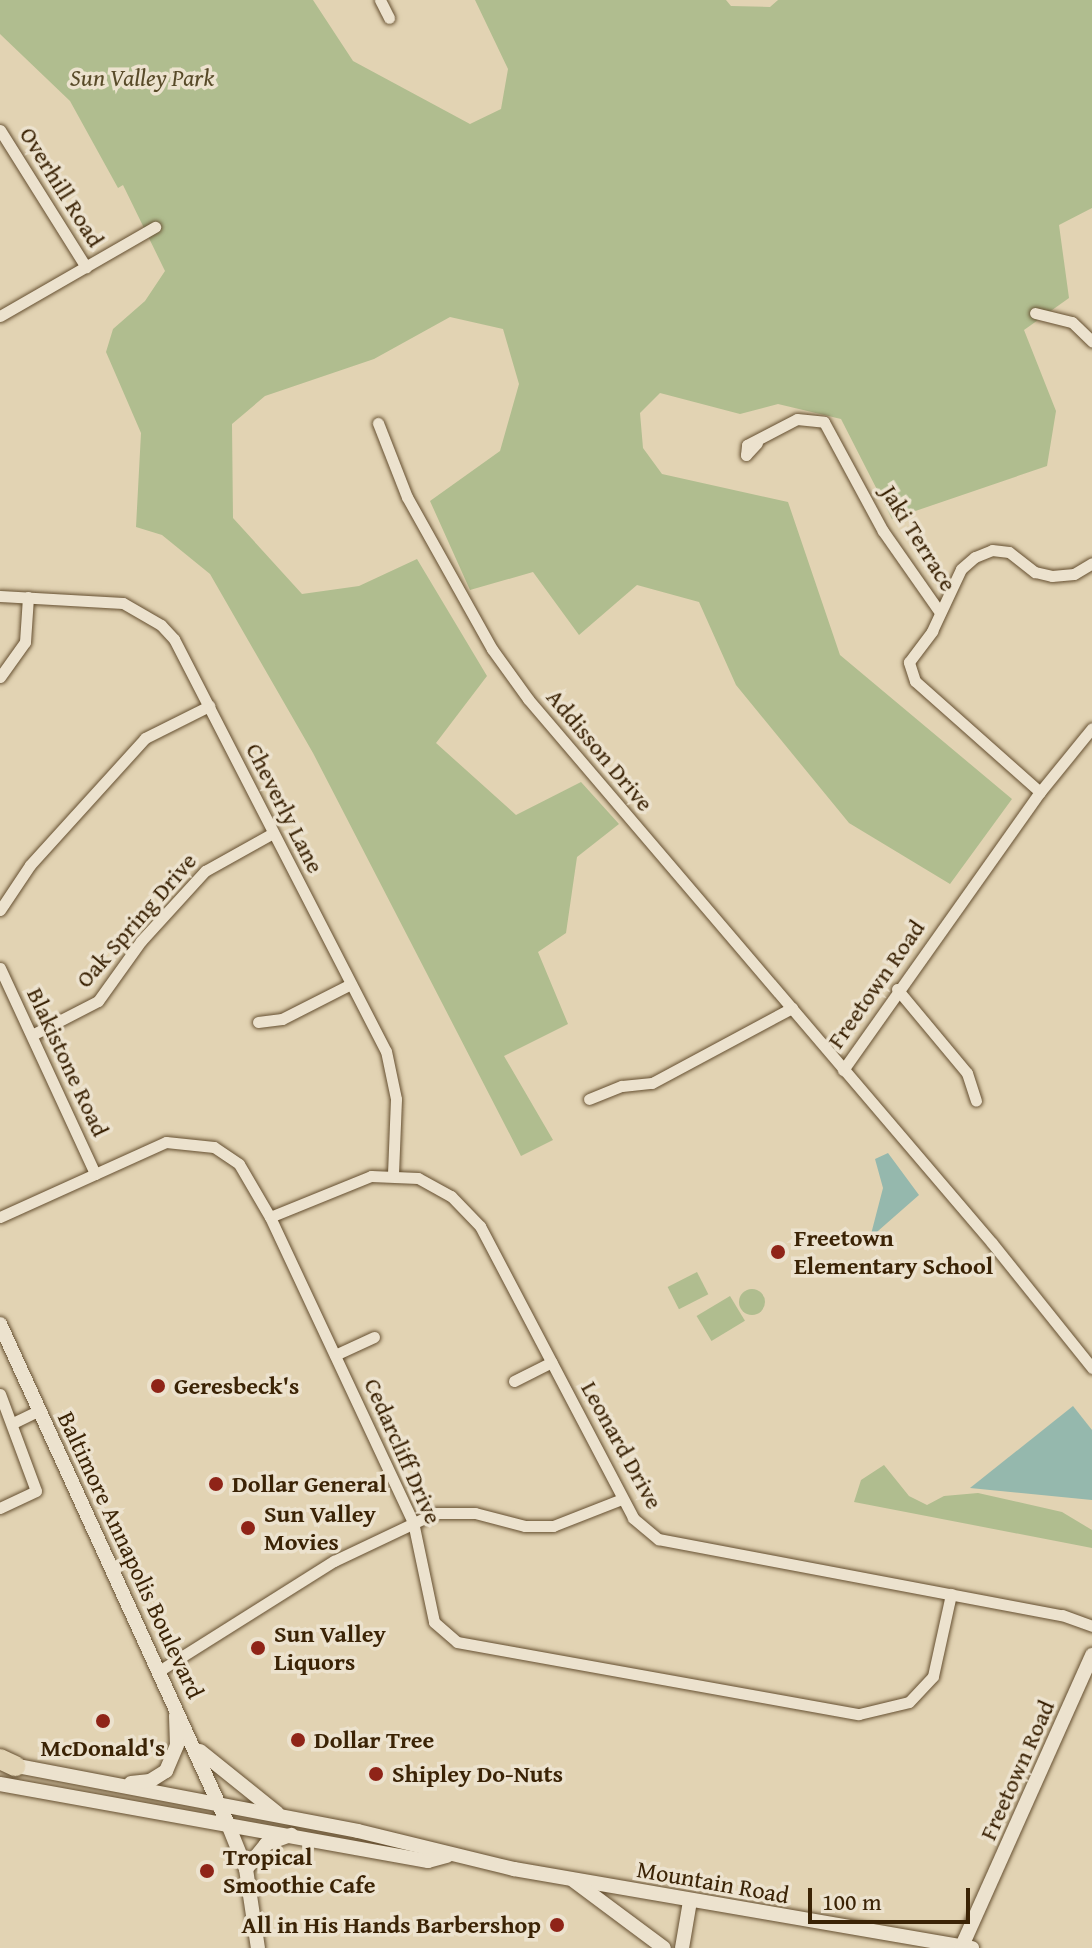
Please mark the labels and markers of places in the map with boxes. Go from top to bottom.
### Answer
place label: Freetown Elementary School [794,1224,993,1280]
marker: Freetown Elementary School [769,1243,787,1261]
place label: Geresbeck's [174,1372,299,1400]
marker: Geresbeck's [149,1377,167,1395]
place label: Dollar General [232,1470,387,1498]
marker: Dollar General [207,1475,225,1493]
place label: Sun Valley Movies [264,1500,376,1556]
marker: Sun Valley Movies [239,1519,257,1537]
place label: Sun Valley Liquors [274,1620,386,1676]
marker: Sun Valley Liquors [249,1639,267,1657]
marker: McDonald's [94,1712,112,1730]
place label: Dollar Tree [314,1726,434,1754]
marker: Dollar Tree [289,1731,307,1749]
place label: McDonald's [41,1734,165,1762]
place label: Shipley Do-Nuts [392,1760,563,1788]
marker: Shipley Do-Nuts [367,1765,385,1783]
place label: Tropical Smoothie Cafe [223,1843,376,1899]
marker: Tropical Smoothie Cafe [198,1862,216,1880]
place label: All in His Hands Barbershop [241,1911,541,1939]
marker: All in His Hands Barbershop [548,1916,566,1934]

